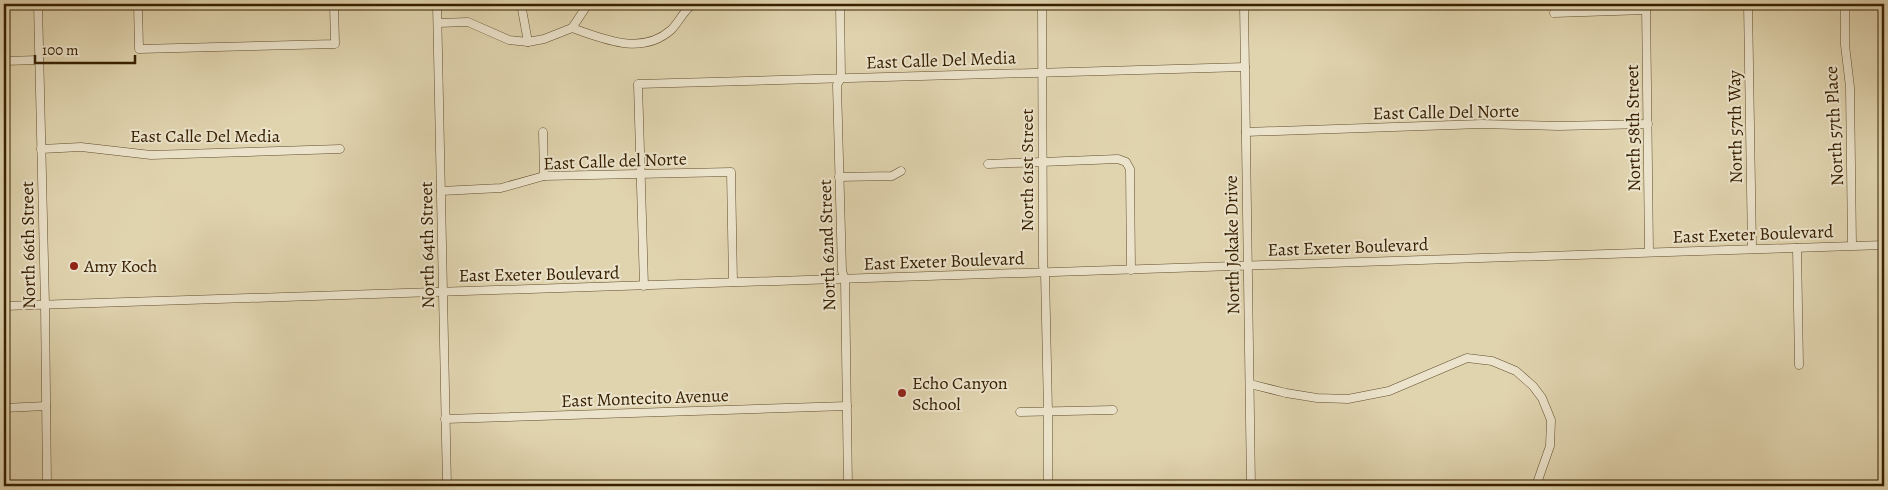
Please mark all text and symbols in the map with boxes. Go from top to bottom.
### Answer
scale bar [35,32,135,64]
text: 100 m [42,40,79,60]
street label: East Calle Del Media [866,45,1017,75]
street label: North 58th Street [1620,64,1646,192]
street label: North 57th Place [1819,65,1849,187]
street label: North 57th Way [1722,69,1748,184]
street label: East Calle Del Norte [1373,99,1519,125]
street label: North 61st Street [1015,108,1039,232]
street label: East Calle Del Media [130,124,281,148]
street label: East Calle del Norte [543,147,687,175]
street label: North Jokake Drive [1219,175,1245,315]
street label: North 62nd Street [813,179,841,311]
street label: North 66th Street [15,181,41,309]
street label: North 64th Street [414,181,440,309]
street label: East Exeter Boulevard [1672,219,1834,249]
street label: East Exeter Boulevard [1267,232,1429,262]
street label: East Exeter Boulevard [863,246,1025,276]
place label: Amy Koch [83,254,158,278]
marker: Amy Koch [68,260,80,272]
street label: East Exeter Boulevard [458,261,620,287]
place label: Echo Canyon School [912,371,1008,416]
street label: East Montecito Avenue [561,383,729,413]
marker: Echo Canyon School [896,387,908,399]

